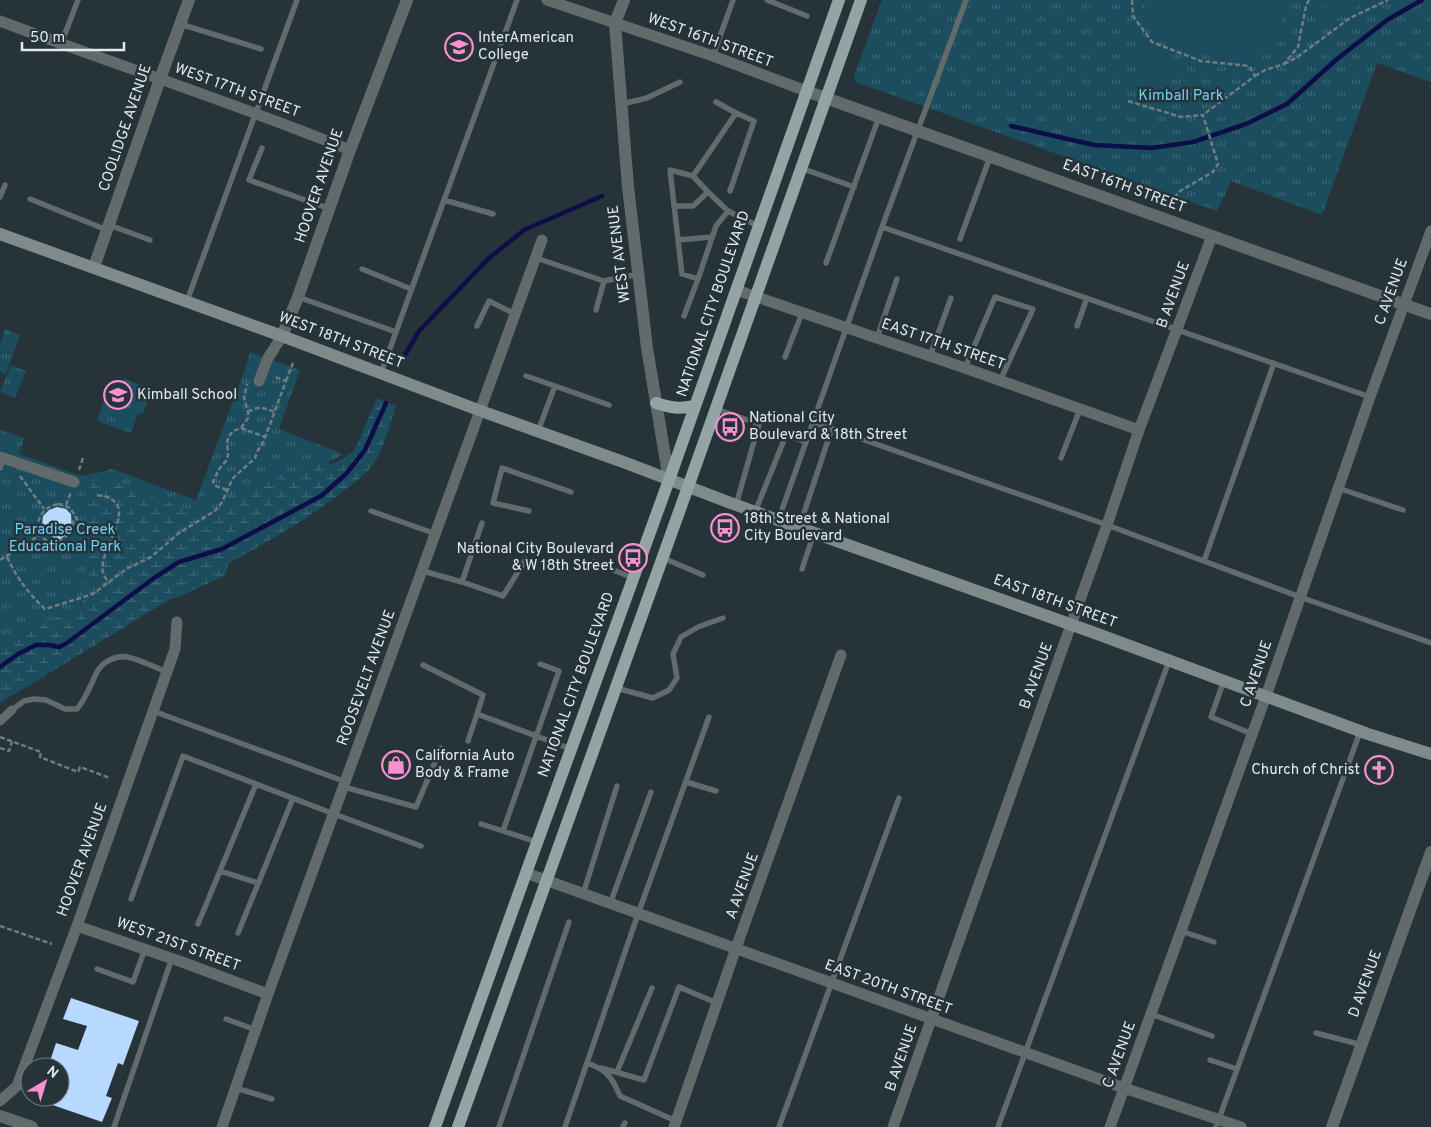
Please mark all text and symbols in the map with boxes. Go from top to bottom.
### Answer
street label: WEST 16TH STREET [645,9,775,73]
scale bar [22,20,125,52]
text: 50 m [30,29,65,48]
place label: InterAmerican College [478,29,574,65]
school or university icon: InterAmerican College [444,32,474,62]
street label: WEST 17TH STREET [172,59,302,123]
street label: COOLIDGE AVENUE [95,62,157,194]
park label: Kimball Park [1138,87,1224,106]
street label: HOOVER AVENUE [291,126,349,246]
street label: EAST 16TH STREET [1060,156,1188,218]
street label: WEST AVENUE [605,204,635,304]
street label: NATIONAL CITY BOULEVARD [673,208,755,400]
street label: C AVENUE [1371,256,1413,328]
street label: B AVENUE [1153,259,1195,331]
street label: WEST 18TH STREET [276,308,406,374]
street label: EAST 17TH STREET [879,315,1007,375]
school or university icon: Kimball School [103,380,133,410]
place label: Kimball School [137,386,237,405]
place label: National City Boulevard & 18th Street [749,409,907,445]
bus stop icon: National City Boulevard & 18th Street [715,412,745,442]
place label: 18th Street & National City Boulevard [744,510,890,546]
bus stop icon: 18th Street & National City Boulevard [710,513,740,543]
park label: Paradise Creek Educational Park [9,521,121,557]
place label: National City Boulevard & W 18th Street [457,540,614,576]
bus stop icon: National City Boulevard & W 18th Street [618,543,648,573]
street label: EAST 18TH STREET [991,571,1119,633]
street label: NATIONAL CITY BOULEVARD [535,590,619,780]
street label: ROOSEVELT AVENUE [334,607,400,749]
street label: C AVENUE [1237,638,1277,710]
street label: B AVENUE [1016,640,1058,712]
place label: California Auto Body & Frame [415,747,515,783]
shop icon: California Auto Body & Frame [381,750,411,780]
church icon: Church of Christ [1364,755,1394,785]
place label: Church of Christ [1251,761,1360,780]
street label: HOOVER AVENUE [54,800,112,920]
street label: A AVENUE [722,850,764,922]
street label: WEST 21ST STREET [113,914,243,976]
street label: D AVENUE [1345,948,1387,1020]
street label: EAST 20TH STREET [822,956,954,1020]
street label: C AVENUE [1099,1019,1141,1091]
street label: B AVENUE [882,1022,922,1094]
north arrow [20,1057,70,1107]
text: N [43,1063,61,1083]

